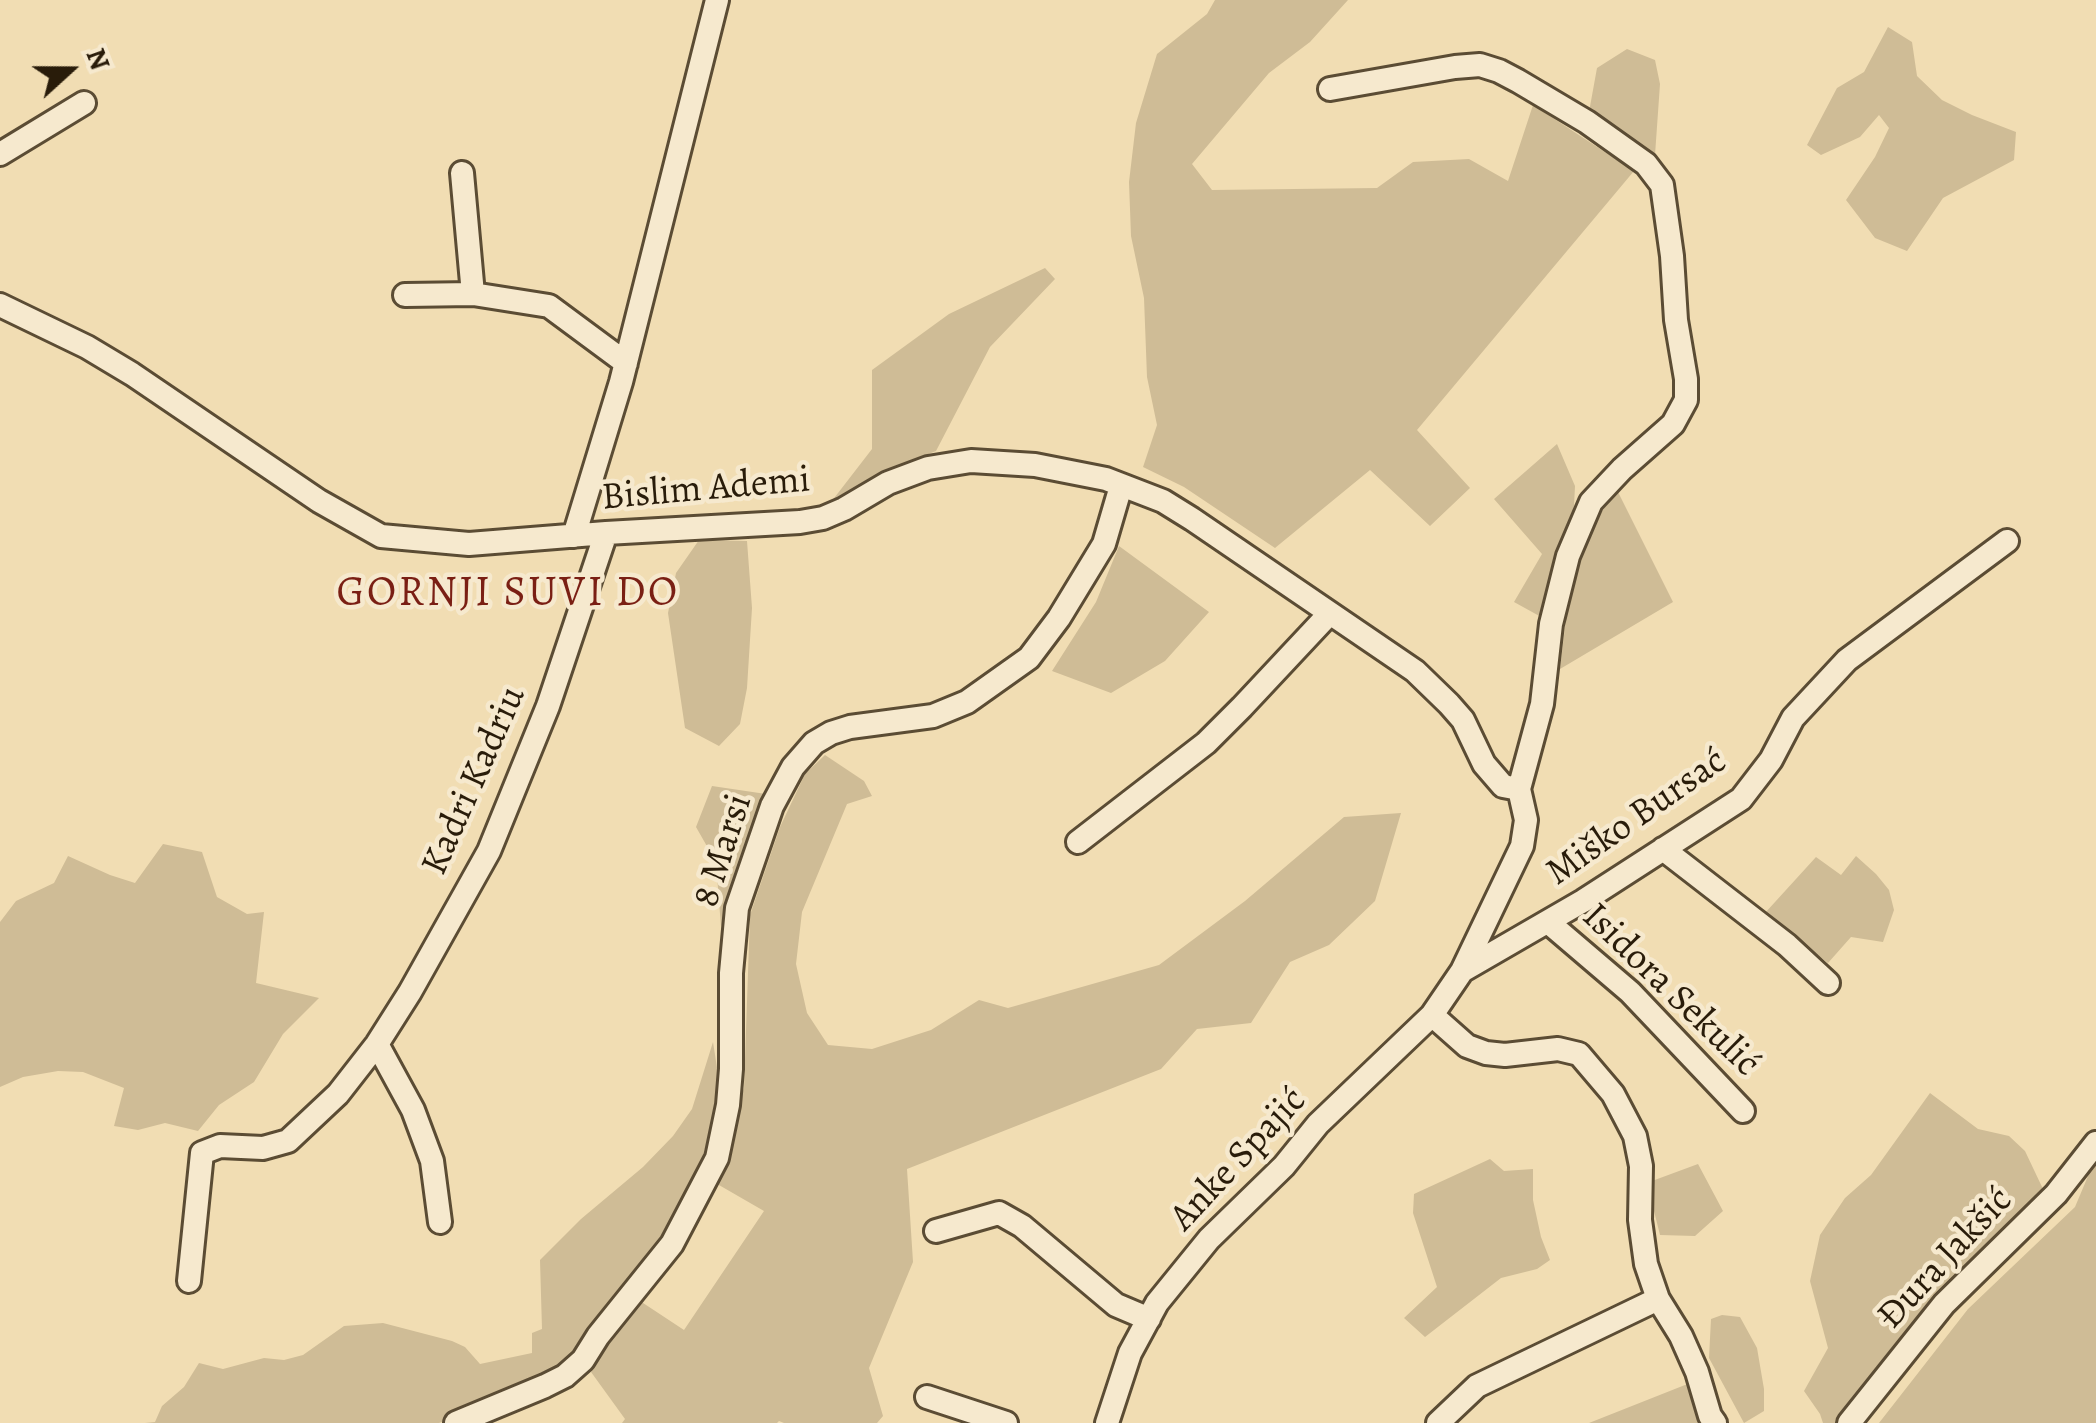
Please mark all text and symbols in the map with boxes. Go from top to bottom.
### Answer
north arrow [20,20,120,120]
text: N [77,43,119,76]
street label: Bislim Ademi [600,458,812,522]
district label: GORNJI SUVI DO [336,570,680,620]
street label: Kadri Kadriu [413,680,537,882]
street label: Miško Bursać [1538,739,1736,897]
street label: 8 Marsi [684,789,764,913]
street label: Isidora Sekulić [1572,895,1768,1087]
street label: Anke Spajić [1161,1079,1317,1241]
street label: Ðura Jakšić [1869,1179,2023,1339]

